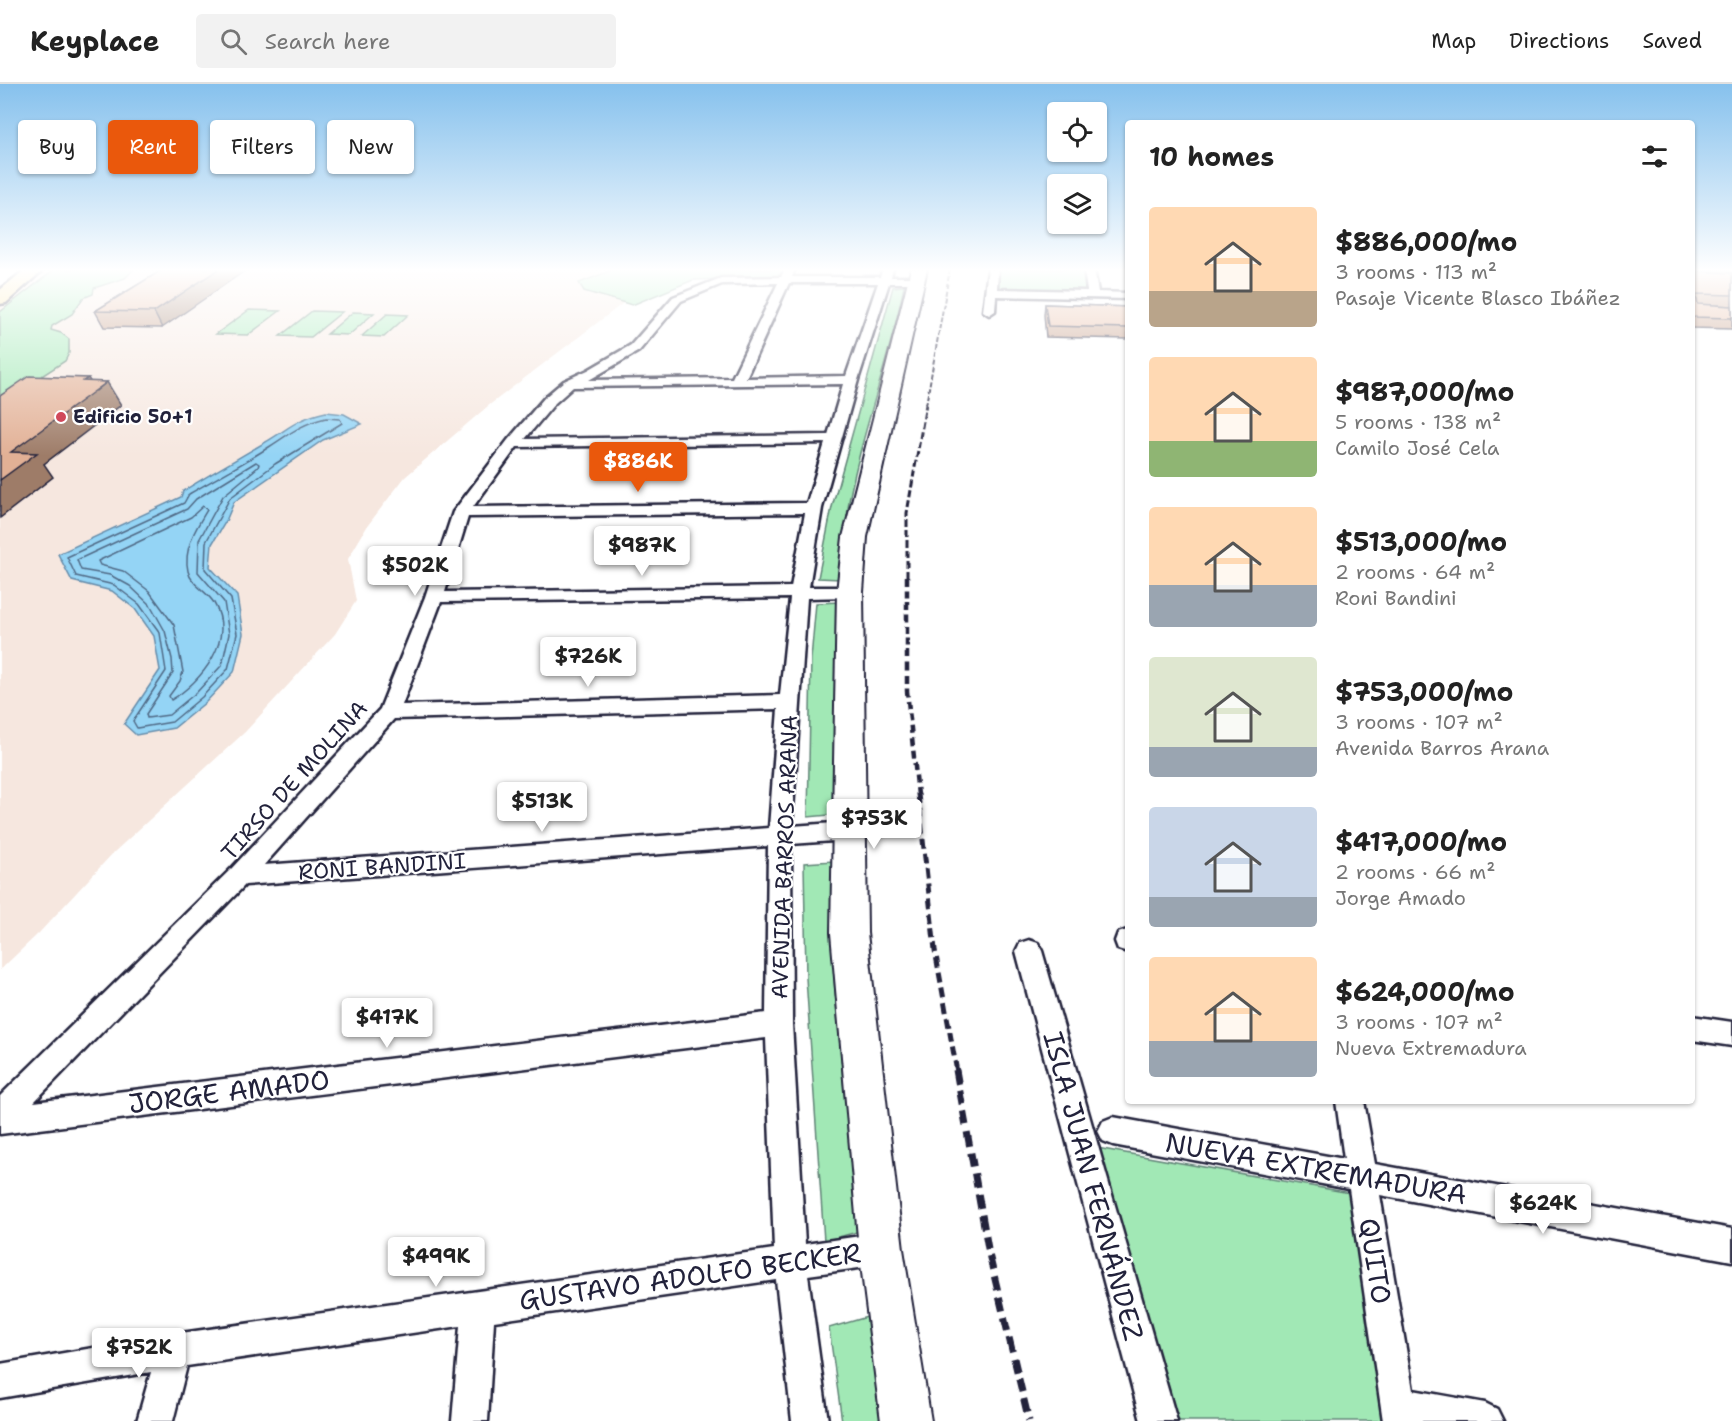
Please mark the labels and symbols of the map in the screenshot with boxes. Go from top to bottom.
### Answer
place label: Edificio 50+1 [73,405,193,429]
marker: Edificio 50+1 [54,410,68,424]
pin: $886K [596,442,680,493]
pin: $987K [600,526,684,577]
pin: $502K [373,546,457,597]
pin: $726K [546,637,630,688]
street label: TIRSO DE MOLINA [215,694,374,866]
street label: AVENIDA BARROS ARANA [765,714,804,1000]
pin: $513K [500,782,584,833]
pin: $753K [832,799,916,850]
street label: RONI BANDINI [297,846,467,887]
pin: $417K [345,998,429,1049]
street label: ISLA JUAN FERNÁNDEZ [1034,1027,1153,1344]
street label: JORGE AMADO [126,1061,332,1122]
street label: NUEVA EXTREMADURA [1163,1124,1470,1213]
pin: $624K [1501,1184,1585,1235]
street label: QUITO [1350,1215,1401,1307]
street label: GUSTAVO ADOLFO BECKER [517,1234,863,1319]
pin: $499K [394,1237,478,1288]
pin: $752K [97,1328,181,1379]

